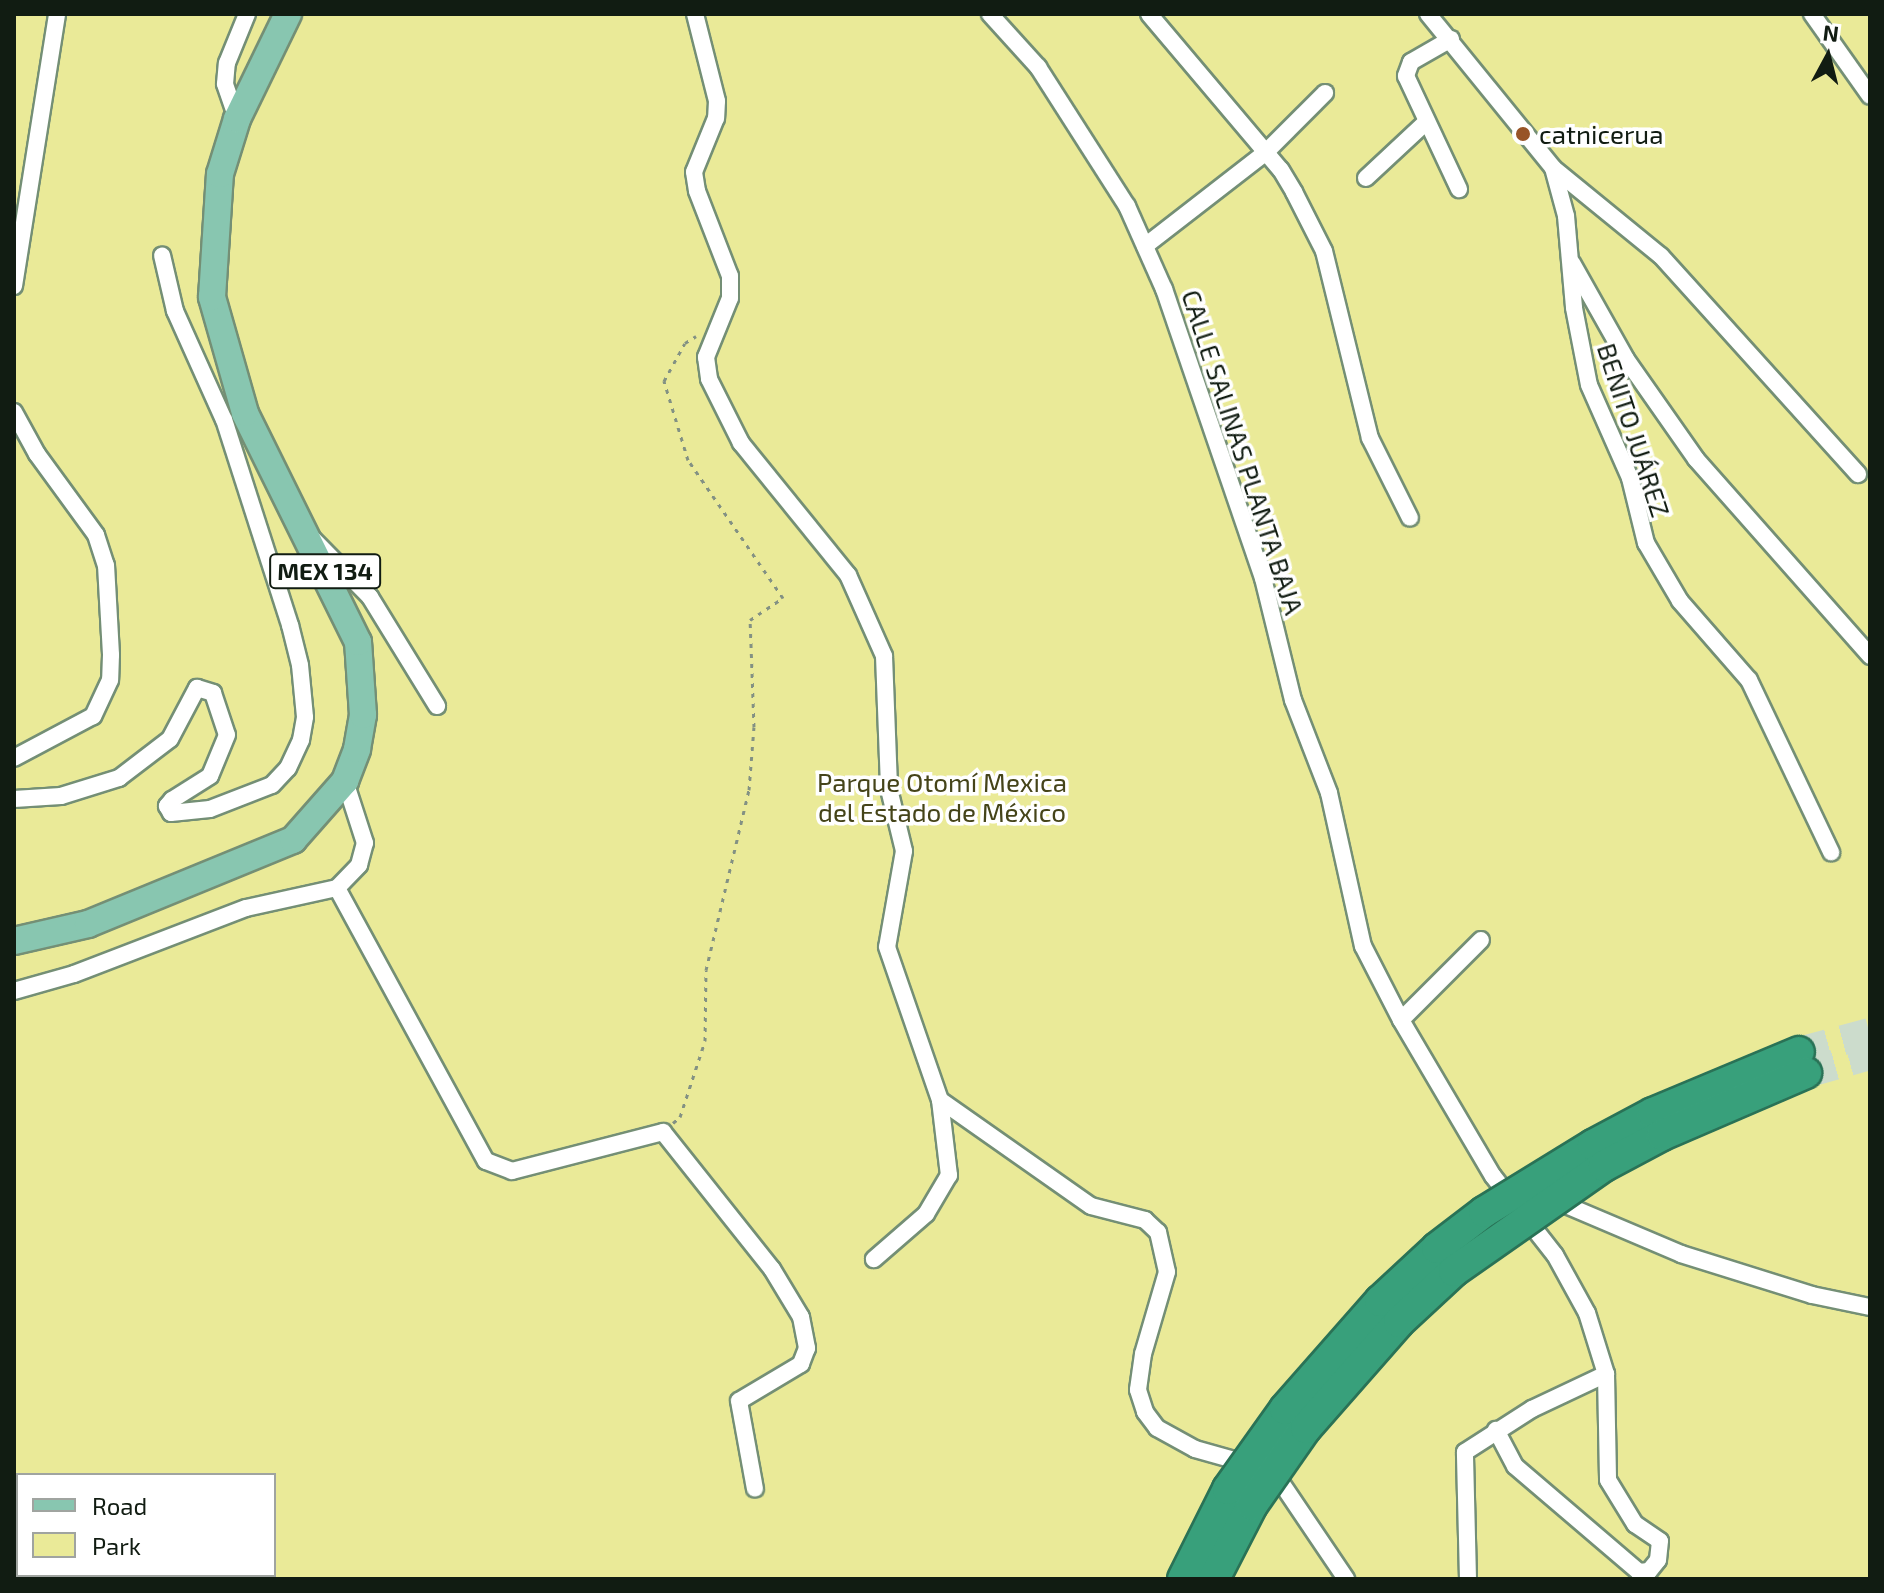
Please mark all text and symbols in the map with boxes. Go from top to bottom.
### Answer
north arrow [1788,16,1868,96]
text: N [1821,18,1840,46]
place label: catnicerua [1539,118,1663,150]
marker: catnicerua [1514,125,1532,143]
street label: CALLE SALINAS PLANTA BAJA [1176,286,1310,618]
street label: BENITO JUÁREZ [1591,339,1677,521]
road number: MEX 134 [269,551,381,591]
park label: Parque Otomí Mexica del Estado de México [817,766,1067,828]
legend [16,1473,276,1577]
text: Road [92,1491,147,1520]
text: Park [92,1531,141,1560]

